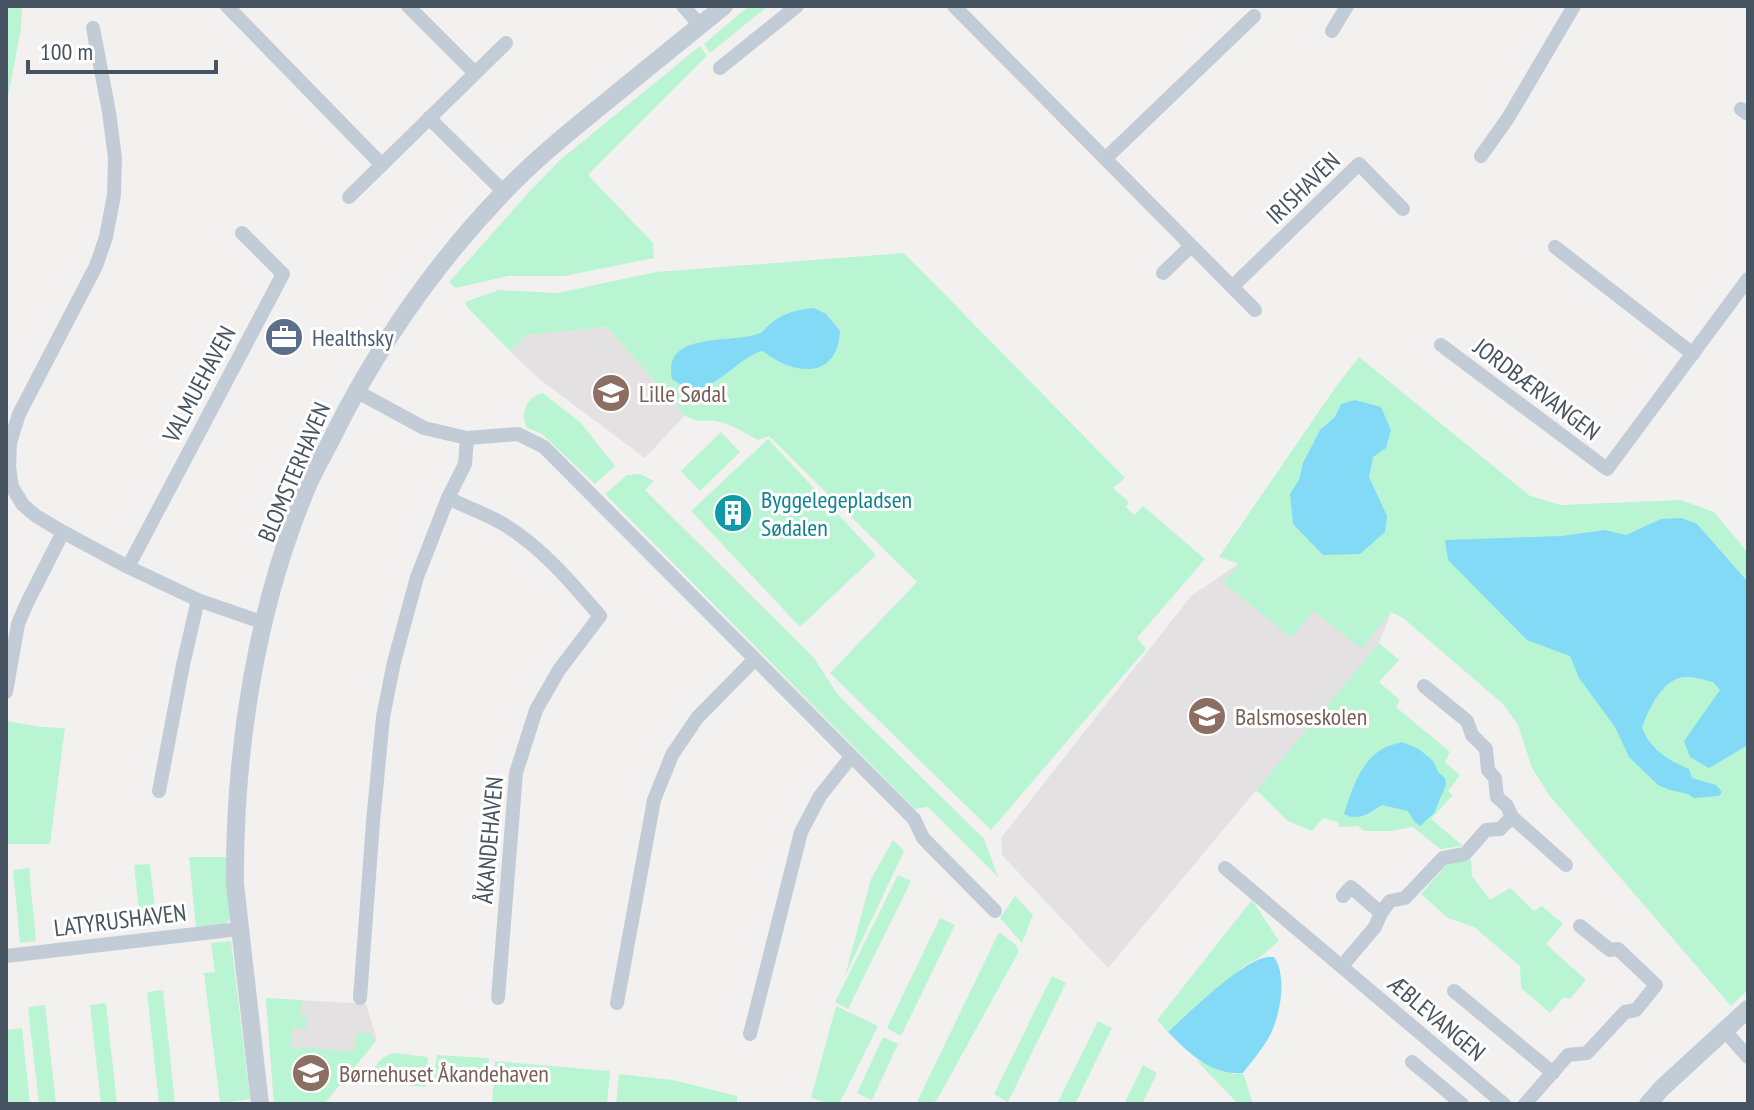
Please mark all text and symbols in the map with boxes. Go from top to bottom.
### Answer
scale bar [28,24,216,74]
text: 100 m [40,36,93,67]
street label: IRISHAVEN [1260,145,1346,231]
office icon: Healthsky [263,316,305,358]
street label: VALMUEHAVEN [155,321,243,448]
place label: Healthsky [312,322,394,353]
street label: JORDBÆRVANGEN [1467,331,1607,447]
school or university icon: Lille Sødal [590,372,632,414]
place label: Lille Sødal [639,378,727,409]
street label: BLOMSTERHAVEN [251,397,337,547]
place label: Byggelegepladsen Sødalen [761,484,912,543]
building icon: Byggelegepladsen Sødalen [712,492,754,534]
school or university icon: Balsmoseskolen [1186,695,1228,737]
place label: Balsmoseskolen [1235,701,1367,732]
street label: ÅKANDEHAVEN [468,775,510,905]
street label: LATYRUSHAVEN [52,896,188,944]
street label: ÆBLEVANGEN [1381,968,1492,1068]
school or university icon: Børnehuset Åkandehaven [290,1052,332,1094]
place label: Børnehuset Åkandehaven [339,1058,549,1089]

